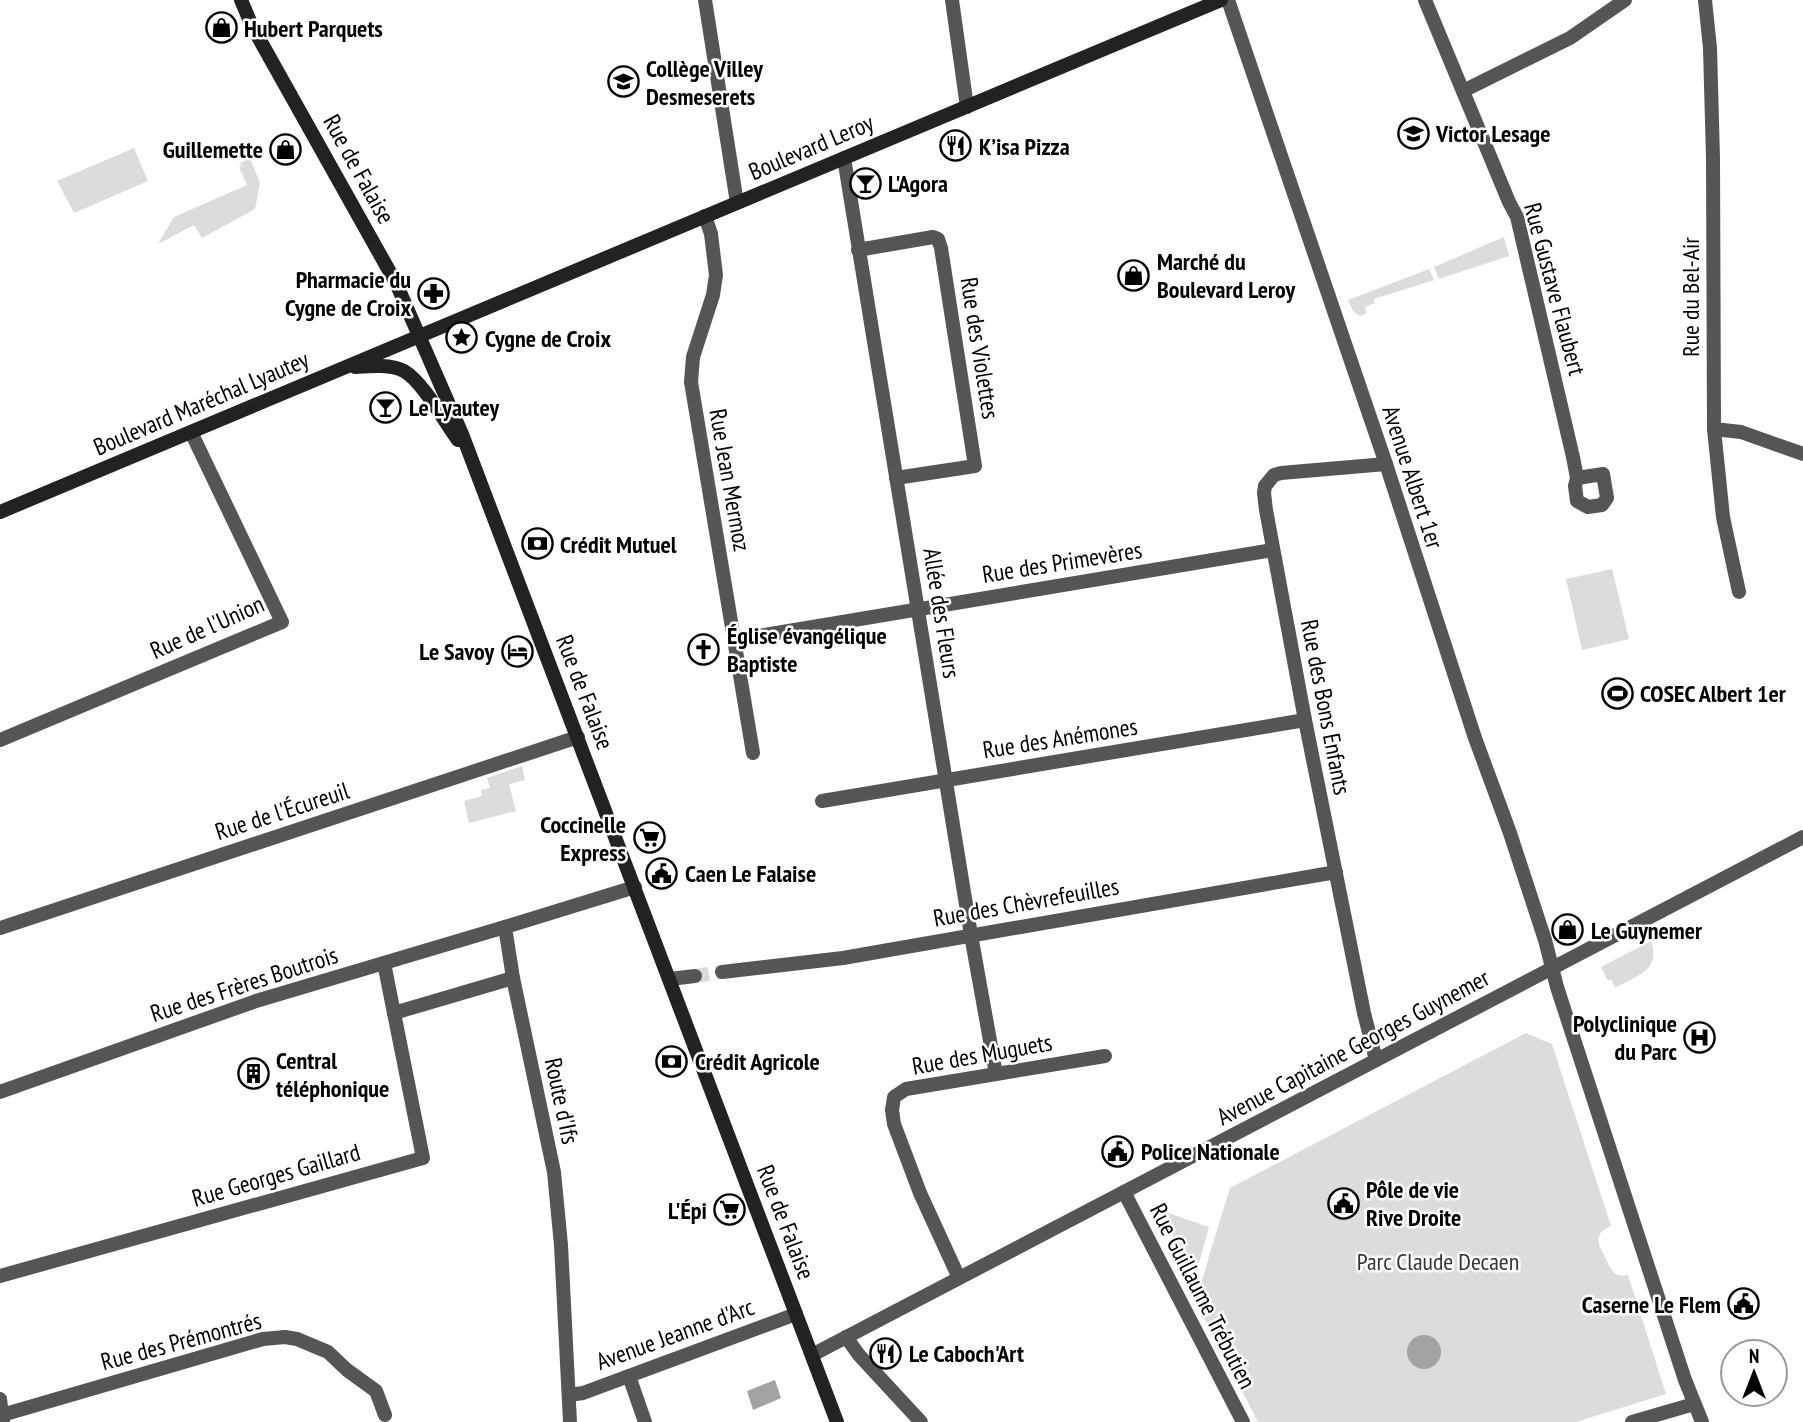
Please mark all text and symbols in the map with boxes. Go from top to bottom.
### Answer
shop icon: Hubert Parquets [204,11,238,45]
place label: Hubert Parquets [244,13,383,44]
place label: Collège Villey Desmeserets [646,53,763,112]
school or university icon: Collège Villey Desmeserets [606,65,640,99]
street label: Boulevard Leroy [744,107,878,187]
street label: Rue de Falaise [316,109,402,229]
school or university icon: Victor Lesage [1396,116,1430,150]
place label: Victor Lesage [1435,118,1551,149]
restaurant icon: K’isa Pizza [939,129,973,163]
place label: K’isa Pizza [979,131,1070,162]
shop icon: Guillemette [269,132,303,166]
place label: Guillemette [163,134,263,165]
bar icon: L'Agora [848,166,882,200]
place label: L'Agora [888,168,948,199]
street label: Rue Gustave Flaubert [1517,199,1593,379]
street label: Rue du Bel-Air [1675,237,1706,357]
place label: Marché du Boulevard Leroy [1157,246,1295,305]
shop icon: Marché du Boulevard Leroy [1117,258,1151,292]
place label: Pharmacie du Cygne de Croix [285,264,411,323]
street label: Rue des Violettes [953,275,1007,421]
pharmacy icon: Pharmacie du Cygne de Croix [417,276,451,310]
place icon: Cygne de Croix [445,321,479,355]
place label: Cygne de Croix [485,323,611,354]
street label: Boulevard Maréchal Lyautey [89,344,313,462]
bar icon: Le Lyautey [369,390,403,424]
place label: Le Lyautey [409,392,500,423]
street label: Avenue Albert 1er [1375,402,1451,553]
street label: Rue Jean Mermoz [702,406,758,554]
bank icon: Crédit Mutuel [520,527,554,561]
place label: Crédit Mutuel [560,529,677,560]
street label: Rue des Primevères [980,534,1144,590]
street label: Allée des Fleurs [916,546,968,680]
street label: Rue de l'Union [145,588,269,666]
street label: Rue des Bons Enfants [1294,617,1358,797]
place label: Église évangélique Baptiste [727,620,887,679]
street label: Rue de Falaise [549,630,621,754]
church icon: Église évangélique Baptiste [687,632,721,666]
hotel icon: Le Savoy [500,634,534,668]
place label: Le Savoy [419,636,494,667]
sports icon: COSEC Albert 1er [1600,676,1634,710]
place label: COSEC Albert 1er [1640,678,1787,709]
street label: Rue des Anémones [980,710,1140,766]
street label: Rue de l'Écureuil [211,775,353,847]
place label: Coccinelle Express [540,809,626,868]
supermarket icon: Coccinelle Express [632,821,666,855]
public building icon: Caen Le Falaise [645,856,679,890]
place label: Caen Le Falaise [685,858,816,889]
street label: Rue des Chèvrefeuilles [931,870,1121,934]
shop icon: Le Guynemer [1551,913,1585,947]
place label: Le Guynemer [1591,915,1703,946]
street label: Rue des Frères Boutrois [146,939,342,1029]
street label: Avenue Capitaine Georges Guynemer [1211,962,1495,1132]
place label: Polyclinique du Parc [1573,1008,1678,1067]
hospital icon: Polyclinique du Parc [1683,1020,1717,1054]
street label: Rue des Muguets [910,1026,1054,1082]
bank icon: Crédit Agricole [655,1044,689,1078]
place label: Central téléphonique [276,1045,389,1104]
place label: Crédit Agricole [695,1046,820,1077]
street label: Route d'Ifs [538,1055,586,1147]
building icon: Central téléphonique [236,1057,270,1091]
public building icon: Police Nationale [1101,1134,1135,1168]
street label: Rue Georges Gaillard [188,1136,364,1214]
place label: Police Nationale [1141,1136,1280,1167]
street label: Rue de Falaise [750,1160,822,1284]
place label: Pôle de vie Rive Droite [1366,1174,1461,1233]
public building icon: Pôle de vie Rive Droite [1326,1186,1360,1220]
supermarket icon: L'Épi [713,1193,747,1227]
place label: L'Épi [668,1195,707,1226]
street label: Rue Guillaume Trébutien [1143,1198,1263,1394]
park label: Parc Claude Decaen [1357,1246,1519,1277]
public building icon: Caserne Le Flem [1727,1287,1761,1321]
place label: Caserne Le Flem [1582,1289,1721,1320]
street label: Avenue Jeanne d'Arc [592,1291,759,1377]
street label: Rue des Prémontrés [97,1305,265,1377]
restaurant icon: Le Caboch'Art [869,1336,903,1370]
place label: Le Caboch'Art [909,1338,1024,1369]
north arrow [1719,1338,1789,1408]
text: N [1749,1344,1759,1368]

